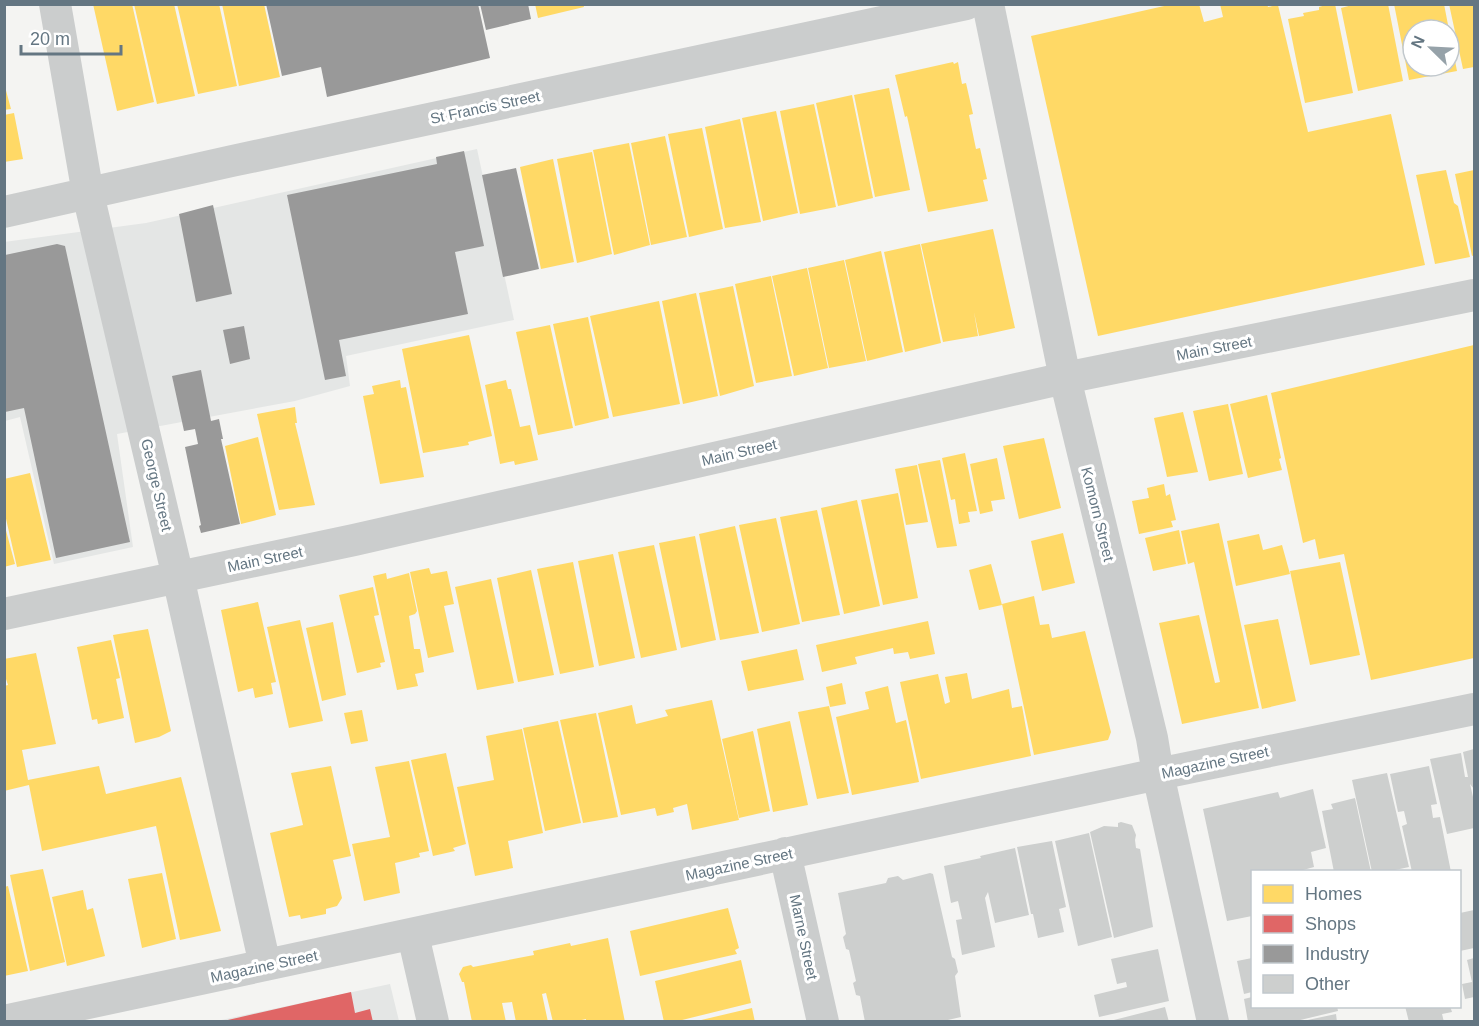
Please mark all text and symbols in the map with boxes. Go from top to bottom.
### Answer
scale bar [21,18,122,56]
north arrow [1401,18,1461,78]
text: 20 m [30,29,70,49]
text: N [1408,33,1428,51]
street label: St Francis Street [429,87,542,127]
street label: Main Street [1175,332,1254,364]
street label: Main Street [700,435,779,469]
street label: George Street [138,437,176,534]
street label: Komorn Street [1078,465,1118,564]
street label: Main Street [226,543,305,575]
street label: Magazine Street [1160,742,1271,782]
street label: Magazine Street [684,844,795,884]
legend [1251,870,1461,1008]
text: Homes [1305,884,1362,904]
street label: Marne Street [787,893,821,982]
text: Shops [1305,914,1356,934]
text: Industry [1305,944,1369,964]
street label: Magazine Street [209,946,320,986]
text: Other [1305,974,1350,994]

